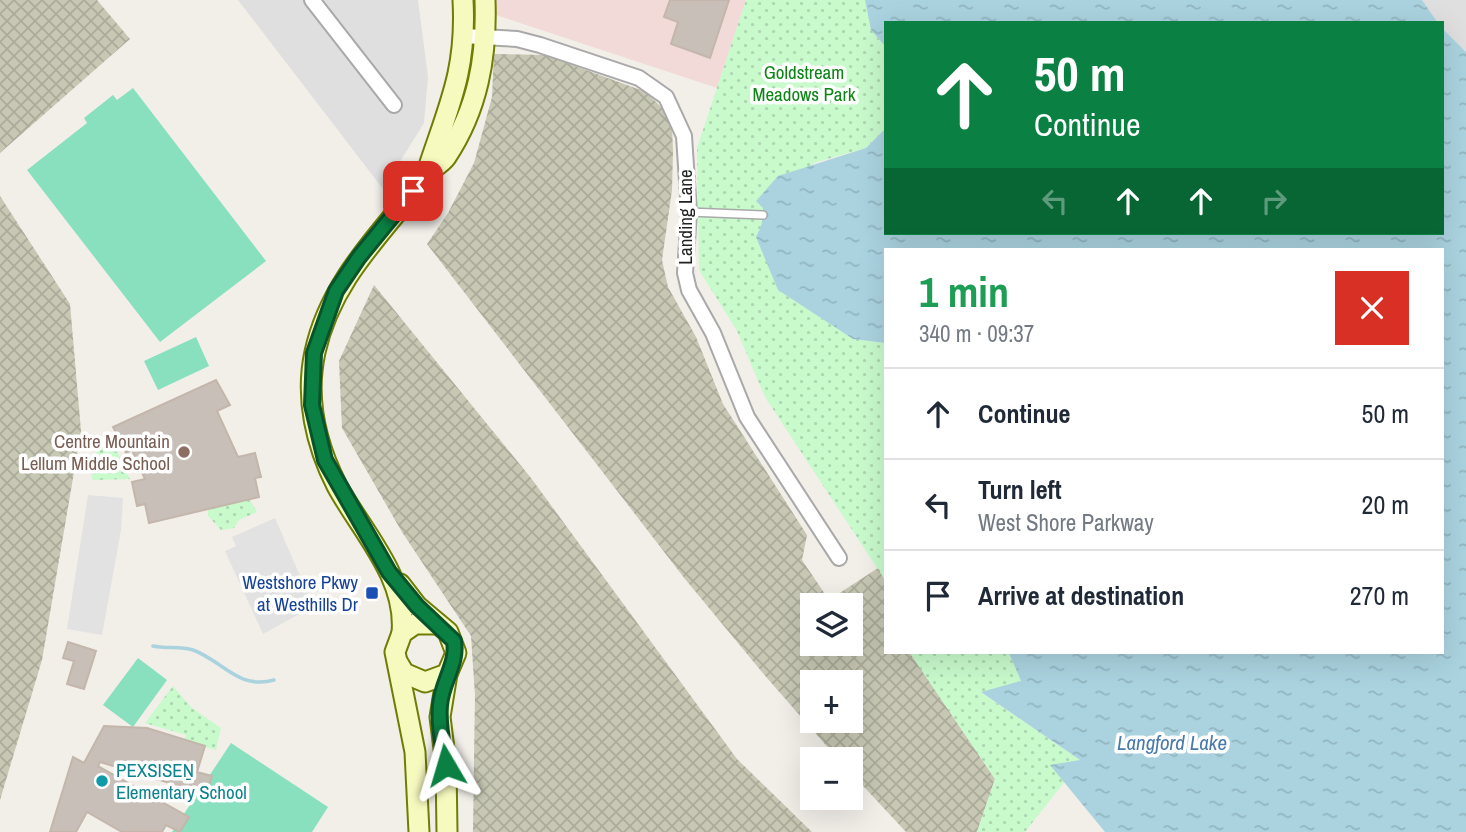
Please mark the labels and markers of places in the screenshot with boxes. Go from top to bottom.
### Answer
pin [383,161,443,221]
place label: Centre Mountain Lellum Middle School [21,428,170,476]
marker: Centre Mountain Lellum Middle School [176,444,192,460]
place label: Westshore Pkwy at Westhills Dr [242,569,359,617]
marker: Westshore Pkwy at Westhills Dr [364,585,380,601]
place label: PEXSISEṈ Elementary School [116,757,247,805]
marker: PEXSISEṈ Elementary School [94,773,110,789]

